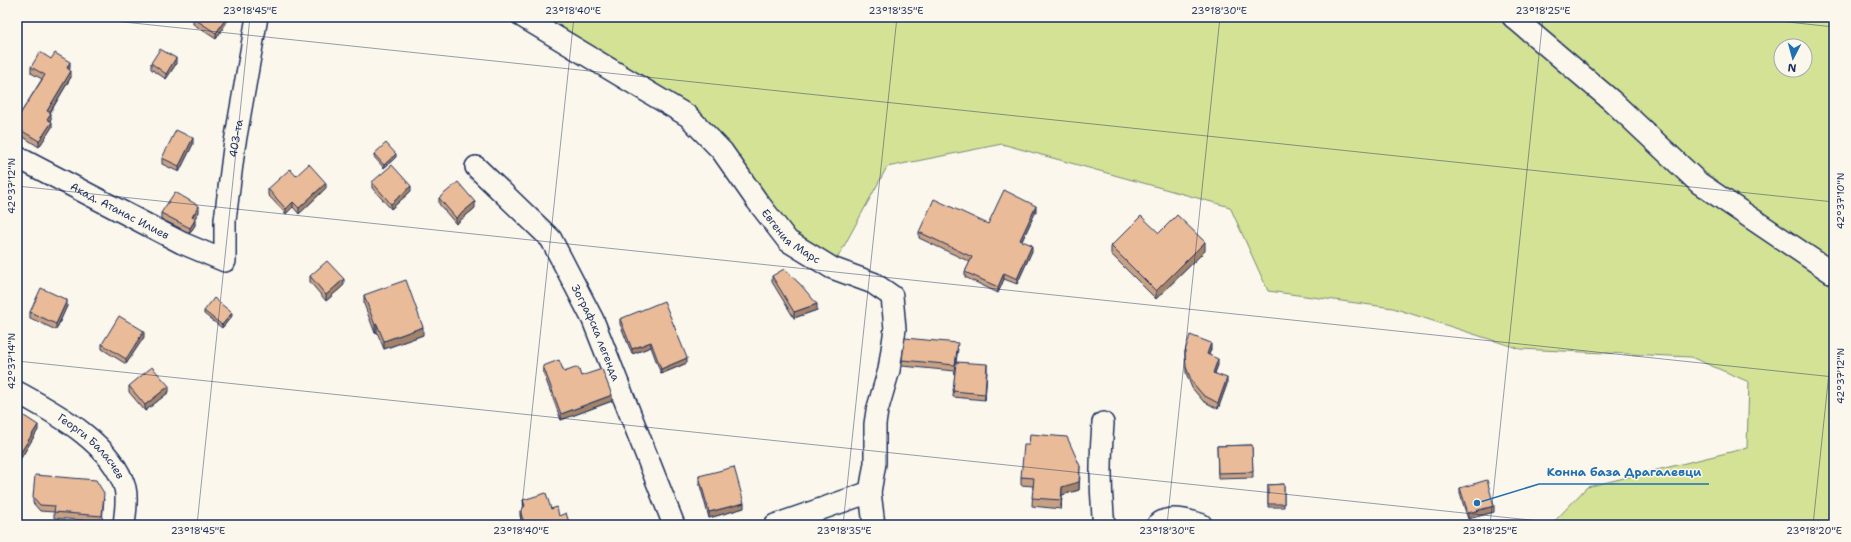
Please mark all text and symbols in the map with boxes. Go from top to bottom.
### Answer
text: 23°18'45"E [223,4,277,17]
text: 23°18'40"E [545,4,601,17]
text: 23°18'35"E [869,4,923,17]
text: 23°18'30"E [1191,4,1247,17]
text: 23°18'25"E [1516,4,1570,17]
north arrow [1773,38,1813,78]
text: N [1787,60,1797,75]
street label: 403-та [225,118,246,158]
text: 42°37'12"N [5,158,18,214]
text: 42°37'10"N [1834,173,1847,229]
street label: Акад. Атанас Илиев [68,179,172,243]
street label: Евгения Марс [758,206,824,267]
street label: Зографска легенда [568,282,624,383]
text: 42°37'14"N [5,333,18,389]
text: 42°37'12"N [1834,348,1847,404]
street label: Георги Баласчев [55,410,128,482]
callout: Конна база Драгалевци [1539,460,1709,484]
text: Конна база Драгалевци [1547,464,1702,480]
text: 23°18'45"E [171,524,225,537]
text: 23°18'40"E [493,524,549,537]
text: 23°18'35"E [817,524,871,537]
text: 23°18'30"E [1139,524,1195,537]
text: 23°18'25"E [1463,524,1517,537]
text: 23°18'20"E [1786,524,1842,537]

